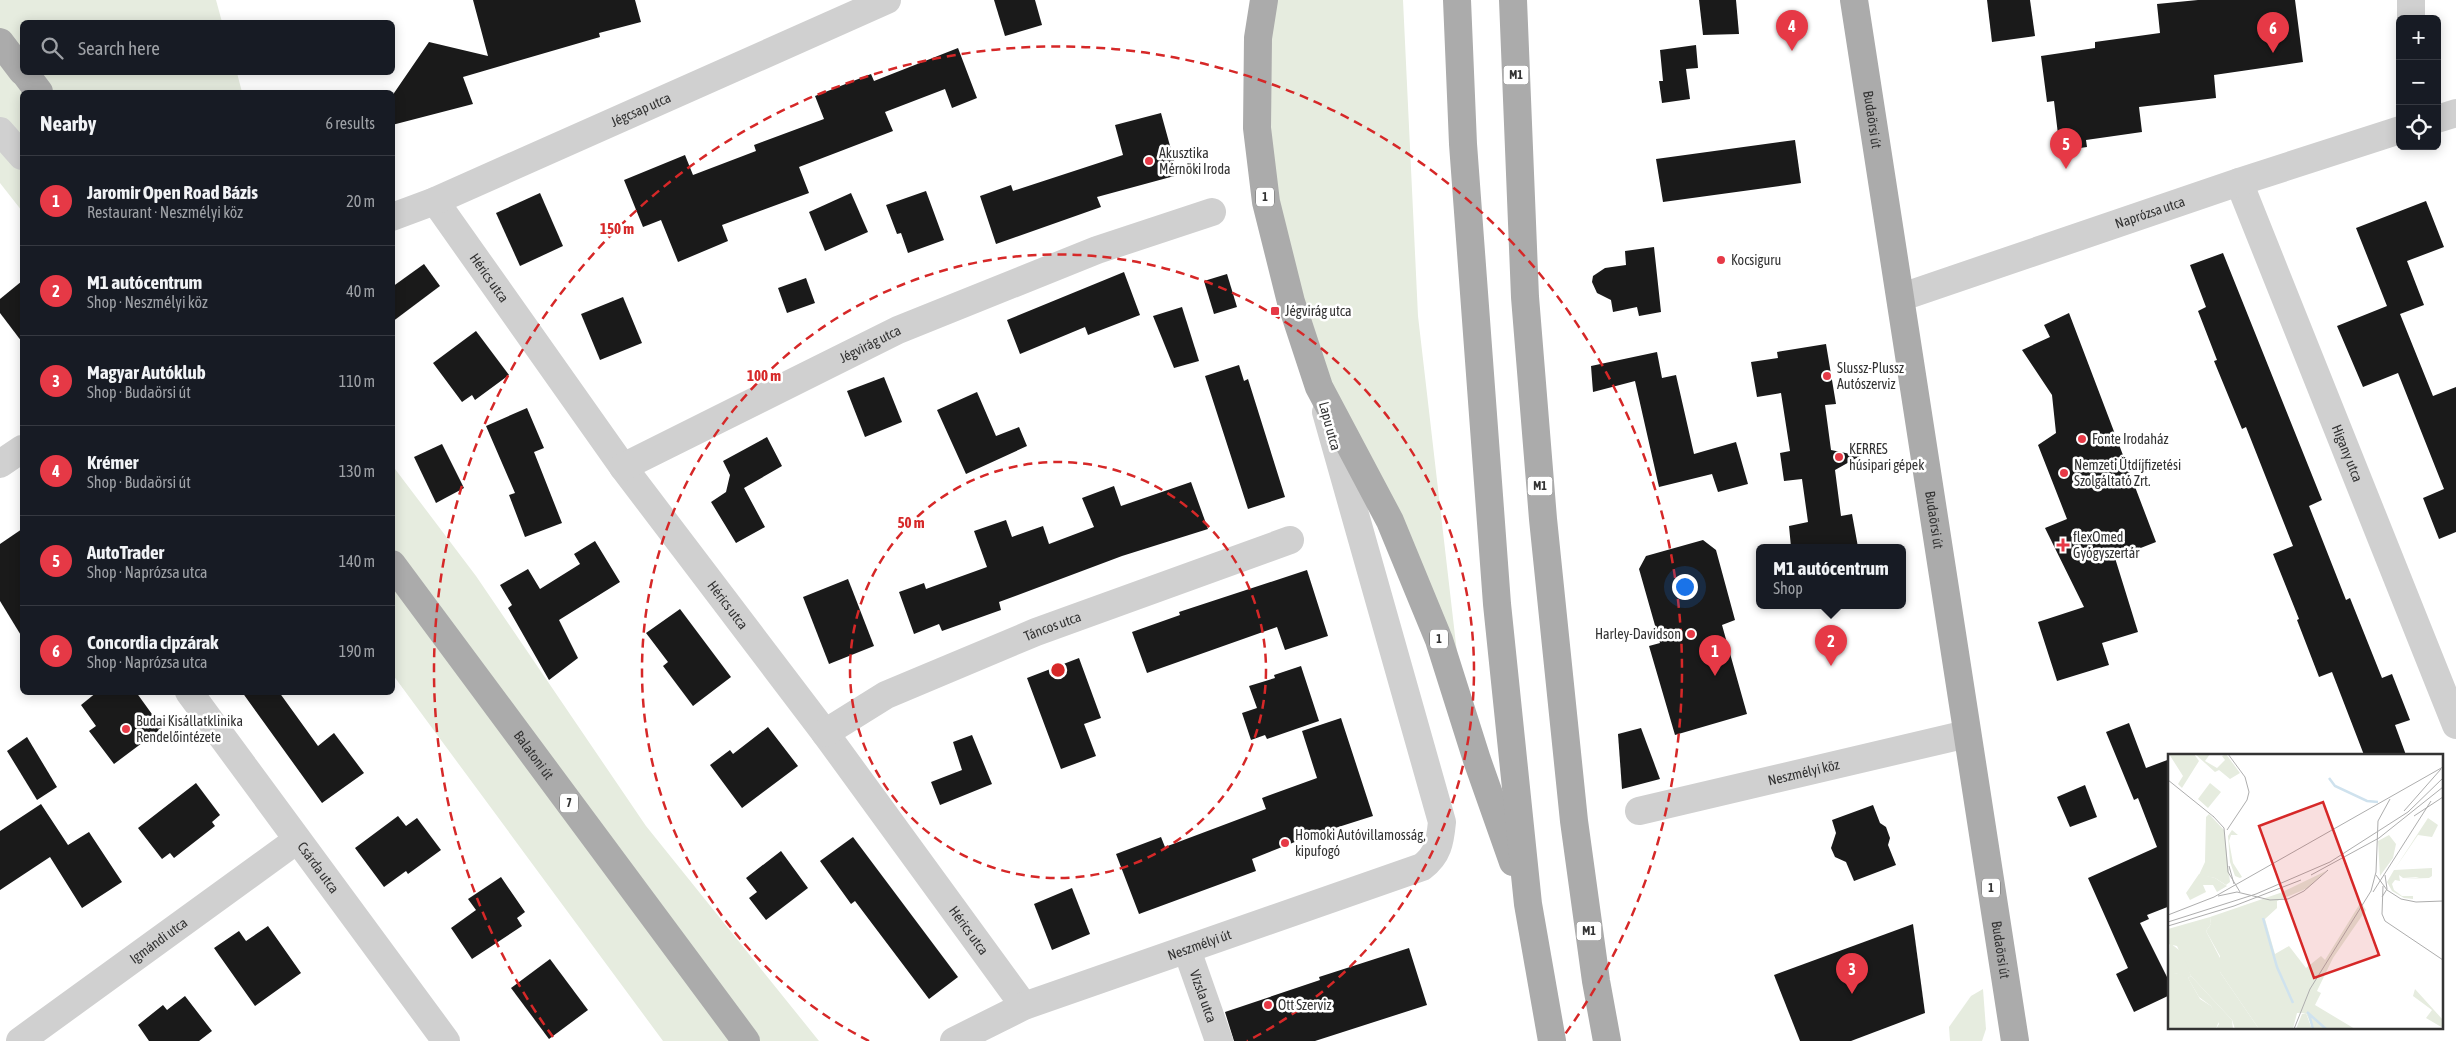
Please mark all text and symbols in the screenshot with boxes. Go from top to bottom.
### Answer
pin: 4 [1776,10,1808,51]
pin: 6 [2257,12,2289,53]
map controls [2396,15,2441,150]
button: + [2396,15,2441,60]
search box [20,20,395,75]
icon: search [38,34,66,62]
text: Search here [78,37,160,59]
button: − [2396,60,2441,105]
road number: M1 [1504,66,1528,84]
street label: Jégcsap utca [608,89,673,130]
street label: Budaörsi út [1860,90,1885,150]
button: locate [2396,105,2441,150]
text: Nearby [40,111,96,135]
text: 6 results [325,114,375,132]
pin: 5 [2050,128,2082,169]
place label: Akusztika Mérnöki Iroda [1159,145,1231,177]
marker: Akusztika Mérnöki Iroda [1143,155,1155,167]
text: Jaromir Open Road Bázis [87,181,258,203]
road number: 1 [1256,188,1274,206]
text: 1 [52,192,60,210]
text: 20 m [346,192,375,210]
street label: Naprózsa utca [2113,193,2187,232]
text: Restaurant · Neszmélyi köz [87,203,243,221]
text: 150 m [600,220,634,237]
street label: Hérics utca [466,250,512,305]
place label: Kocsiguru [1731,252,1781,268]
marker: Kocsiguru [1715,254,1727,266]
text: M1 autócentrum [87,271,202,293]
text: 2 [52,282,60,300]
text: 40 m [346,282,375,300]
text: Shop · Neszmélyi köz [87,293,208,311]
place label: Jégvirág utca [1285,303,1352,319]
marker: Jégvirág utca [1269,305,1281,317]
street label: Jégvirág utca [837,322,903,366]
place label: Slussz-Plussz Autószerviz [1837,360,1904,392]
text: Magyar Autóklub [87,361,206,383]
text: 100 m [747,367,781,384]
marker: Slussz-Plussz Autószerviz [1821,370,1833,382]
text: 3 [52,372,60,390]
text: 110 m [339,372,375,390]
text: Shop · Budaörsi út [87,383,191,401]
street label: Lapu utca [1316,400,1344,452]
street label: Higany utca [2329,422,2366,484]
place label: Fonte Irodaház [2092,431,2169,447]
marker: Fonte Irodaház [2076,433,2088,445]
place label: KERRES húsipari gépek [1849,441,1924,473]
text: Krémer [87,451,138,473]
marker: KERRES húsipari gépek [1833,451,1845,463]
place label: Nemzeti Űtdíjfizetési Szolgáltató Zrt. [2074,457,2181,489]
text: 4 [52,462,60,480]
text: 130 m [339,462,375,480]
marker: Nemzeti Űtdíjfizetési Szolgáltató Zrt. [2058,467,2070,479]
text: Shop · Budaörsi út [87,473,191,491]
road number: M1 [1528,476,1552,496]
street label: Budaörsi út [1922,490,1947,550]
text: 50 m [898,514,925,531]
place label: flexOmed Gyógyszertár [2073,529,2140,561]
marker: flexOmed Gyógyszertár [2057,539,2069,551]
text: AutoTrader [87,541,164,563]
popup [1756,544,1906,609]
text: 5 [52,552,60,570]
text: 140 m [339,552,375,570]
text: M1 autócentrum [1773,557,1889,579]
text: Shop · Naprózsa utca [87,563,208,581]
your location [1672,574,1698,600]
street label: Hérics utca [704,578,751,632]
text: Shop [1773,579,1803,597]
street label: Táncos utca [1022,608,1083,644]
pin: 2 [1815,625,1847,666]
place label: Harley-Davidson [1595,626,1681,642]
marker: Harley-Davidson [1685,628,1697,640]
road number: 1 [1430,630,1448,648]
text: Concordia cipzárak [87,631,218,653]
pin: 1 [1699,635,1731,676]
text: 6 [52,642,60,660]
text: 190 m [339,642,375,660]
text: Shop · Naprózsa utca [87,653,208,671]
centre of rings [1049,661,1067,679]
place label: Budai Kisállatklinika Rendelőintézete [136,713,243,745]
marker: Budai Kisállatklinika Rendelőintézete [120,723,132,735]
street label: Balatoni út [511,728,557,783]
inset map [2168,754,2444,1028]
street label: Neszmélyi köz [1766,756,1841,789]
road number: 7 [560,794,578,812]
place label: Homoki Autóvillamosság, kipufogó [1295,827,1426,859]
marker: Homoki Autóvillamosság, kipufogó [1279,837,1291,849]
street label: Csárda utca [294,839,342,896]
road number: 1 [1982,878,2000,898]
street label: Hérics utca [946,903,992,958]
street label: Igmándi utca [127,914,190,967]
street label: Budaörsi út [1989,920,2013,980]
road number: M1 [1576,921,1602,940]
street label: Neszmélyi út [1165,926,1233,963]
pin: 3 [1836,953,1868,994]
street label: Vizsla utca [1187,968,1220,1025]
place label: Ott Szerviz [1278,997,1331,1013]
marker: Ott Szerviz [1262,999,1274,1011]

